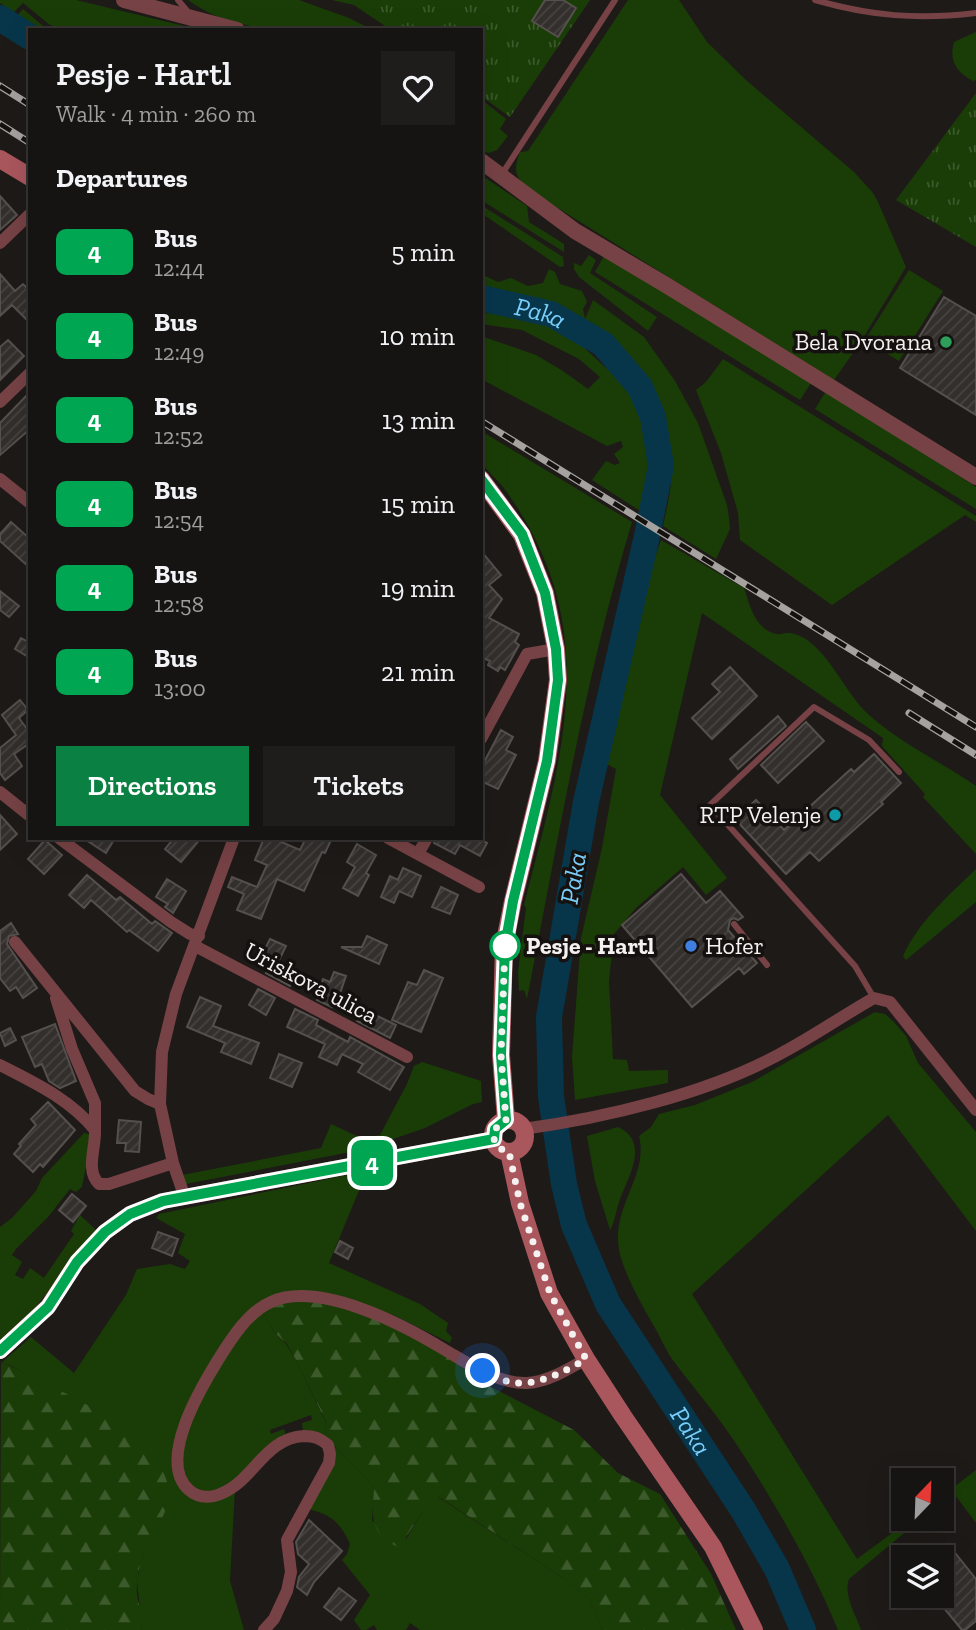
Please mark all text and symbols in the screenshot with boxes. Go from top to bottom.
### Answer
button: heart [381,51,455,125]
text: Pesje - Hartl [56,54,232,93]
text: Walk · 4 min · 260 m [56,100,256,128]
text: Departures [56,162,188,194]
text: Bus [154,222,197,254]
text: 5 min [391,236,455,268]
text: 4 [88,237,101,266]
text: 12:44 [154,254,205,282]
water label: Paka [512,290,572,335]
text: Bus [154,306,197,338]
text: 10 min [379,320,455,352]
text: 4 [88,321,101,350]
place label: Bela Dvorana [795,327,932,356]
marker: Bela Dvorana [938,334,954,350]
text: 12:49 [154,338,204,366]
text: Bus [154,390,197,422]
text: 13 min [382,404,455,436]
text: 4 [88,405,101,434]
text: 12:52 [154,422,203,450]
text: Bus [154,474,197,506]
text: 15 min [381,488,455,520]
text: 4 [88,489,101,518]
text: 12:54 [154,506,204,534]
text: Bus [154,558,197,590]
text: 19 min [381,572,455,604]
text: 4 [88,573,101,602]
text: 12:58 [154,590,204,618]
text: Bus [154,642,197,674]
text: 21 min [381,656,455,688]
text: 4 [88,657,101,686]
text: 13:00 [154,674,206,702]
button: Directions [56,746,249,826]
button: Tickets [263,746,455,826]
place label: RTP Velenje [700,800,821,829]
marker: RTP Velenje [827,807,843,823]
water label: Paka [553,850,593,906]
marker: Pesje - Hartl [490,931,520,961]
place label: Pesje - Hartl [526,931,655,960]
place label: Hofer [705,931,764,960]
street label: Uriskova ulica [240,935,383,1030]
marker: Hofer [683,938,699,954]
line badge: 4 [349,1140,395,1186]
text: 4 [365,1148,379,1177]
your location [465,1353,500,1388]
water label: Paka [663,1400,719,1461]
north arrow [891,1468,954,1531]
map controls [891,1468,954,1608]
button: layers [891,1545,954,1608]

